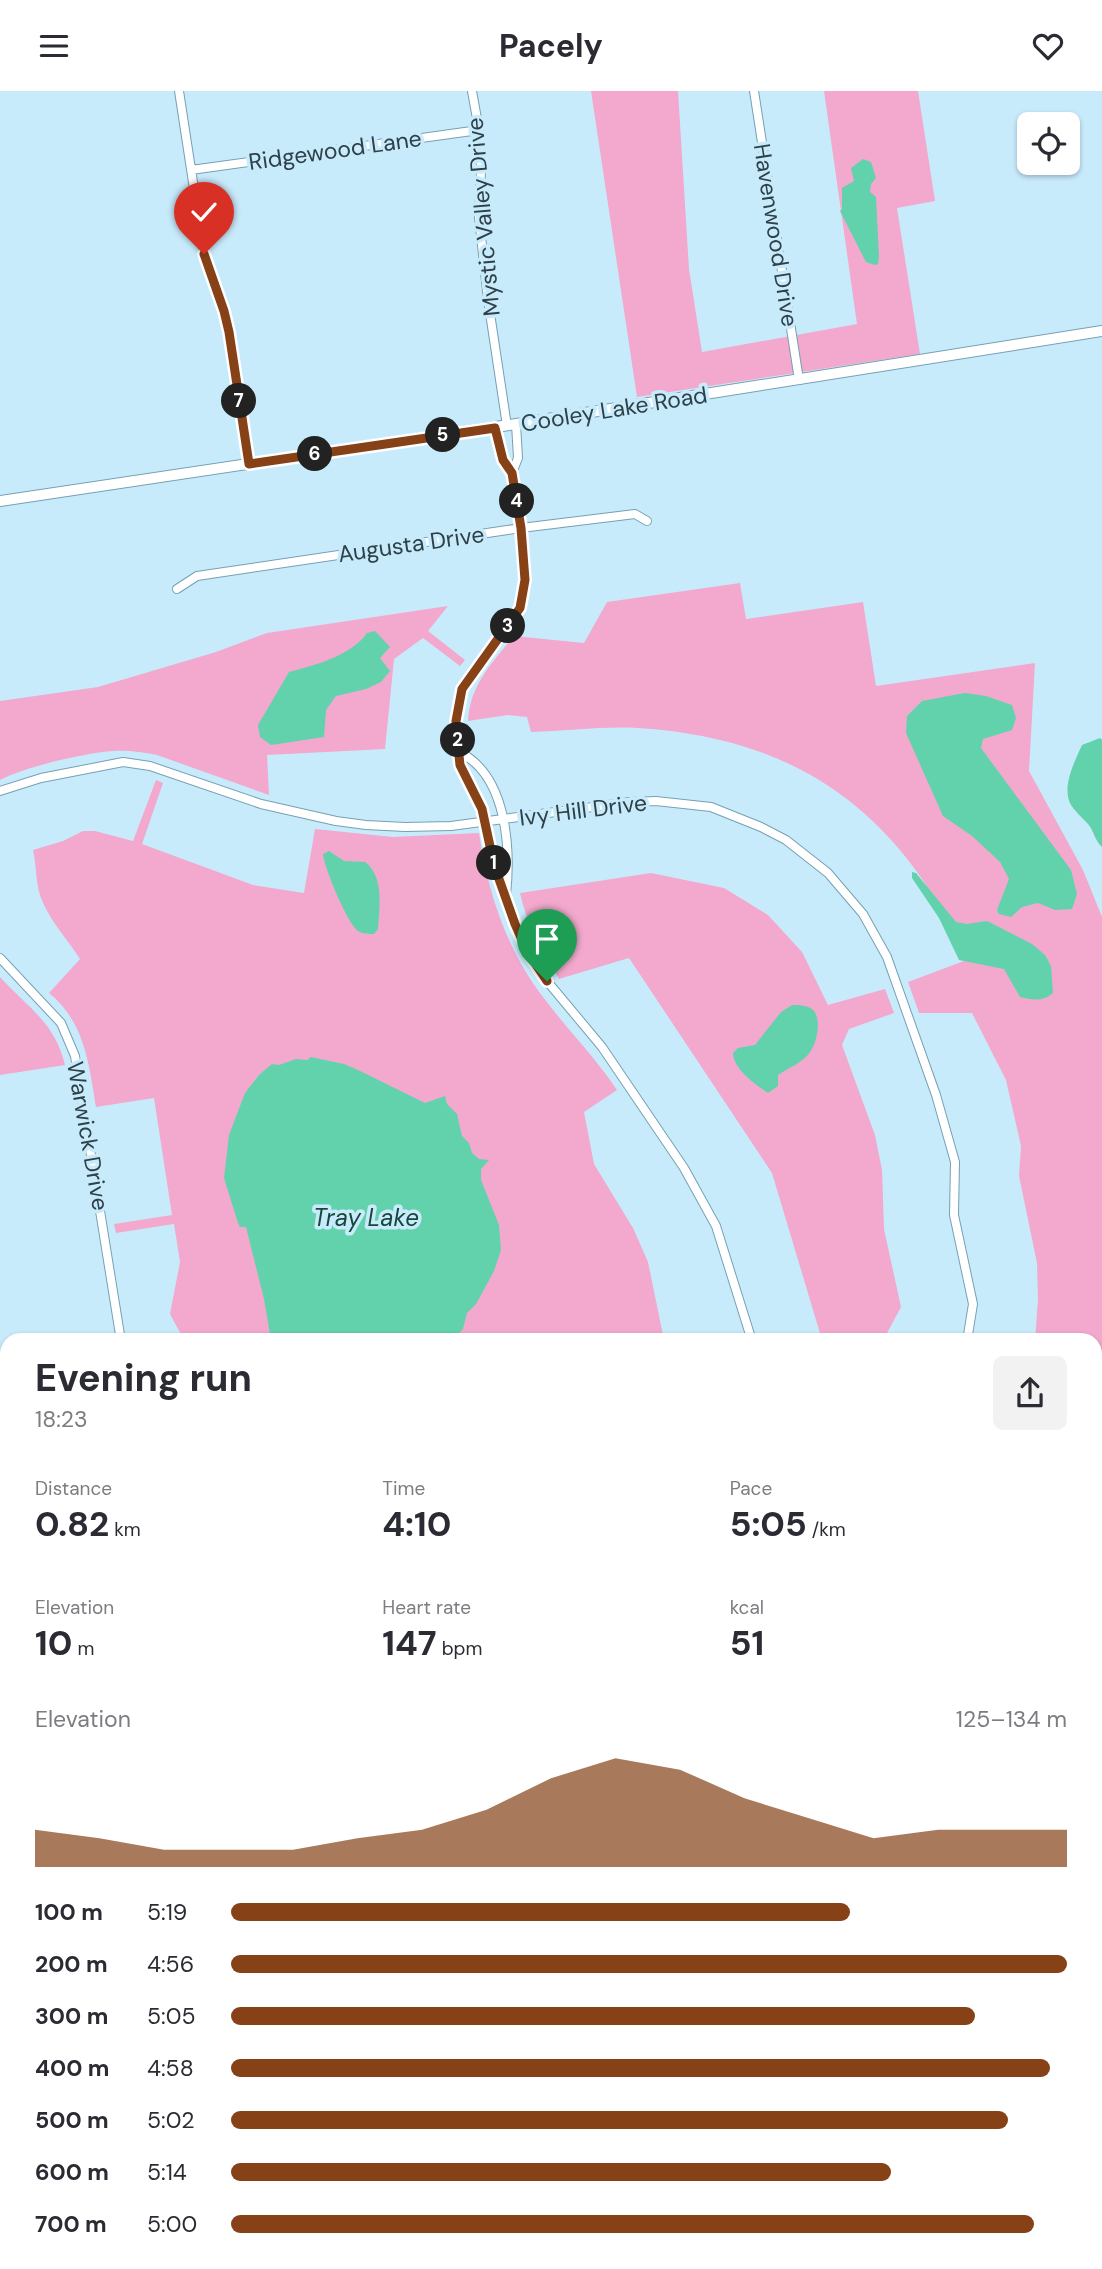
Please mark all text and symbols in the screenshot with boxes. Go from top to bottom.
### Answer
text: Pacely [499,25,603,67]
icon: menu [35,27,73,65]
icon: heart [1029,27,1067,65]
map controls [1017,112,1080,175]
button: locate [1017,112,1080,175]
street label: Mystic Valley Drive [459,116,507,318]
street label: Ridgewood Lane [247,123,423,177]
street label: Havenwood Drive [747,141,805,329]
pin [174,182,234,254]
icon: check [185,193,223,231]
street label: Cooley Lake Road [519,379,709,439]
pin: 7 [222,383,256,419]
text: 7 [233,388,244,413]
pin: 5 [426,417,460,453]
text: 5 [437,422,448,447]
pin: 6 [298,437,332,471]
text: 6 [308,441,321,466]
pin: 4 [500,483,534,519]
text: 4 [510,488,523,513]
street label: Augusta Drive [336,519,486,569]
pin: 3 [490,609,526,643]
text: 3 [502,613,513,638]
pin: 2 [440,723,476,757]
text: 2 [452,727,463,752]
street label: Ivy Hill Drive [517,787,649,833]
pin: 1 [476,845,512,881]
text: 1 [490,850,497,875]
pin [517,909,577,981]
icon: arrive [528,920,566,958]
street label: Warwick Drive [60,1059,116,1213]
water label: Tray Lake [313,1202,419,1233]
text: Evening run [35,1353,252,1403]
button: share [993,1356,1067,1430]
text: 18:23 [35,1404,88,1434]
text: Distance [35,1476,112,1501]
text: Time [382,1476,425,1501]
text: Pace [730,1476,772,1501]
text: 0.82 [35,1501,109,1547]
text: 4:10 [382,1501,451,1547]
text: 5:05 [730,1501,807,1547]
text: km [109,1517,141,1542]
text: /km [807,1517,846,1542]
text: Elevation [35,1595,114,1620]
text: Heart rate [382,1595,471,1620]
text: kcal [730,1595,764,1620]
text: 10 [35,1620,72,1666]
text: 147 [382,1620,437,1666]
text: 51 [730,1620,764,1666]
text: m [72,1636,94,1661]
text: bpm [437,1636,482,1661]
text: Elevation [35,1704,131,1734]
text: 125–134 m [956,1704,1067,1734]
text: 100 m [35,1897,103,1927]
text: 5:19 [147,1897,187,1927]
text: 200 m [35,1949,108,1979]
text: 4:56 [147,1949,194,1979]
text: 300 m [35,2001,108,2031]
text: 5:05 [147,2001,195,2031]
text: 400 m [35,2053,109,2083]
text: 4:58 [147,2053,194,2083]
text: 500 m [35,2105,109,2135]
text: 5:02 [147,2105,194,2135]
text: 600 m [35,2157,109,2187]
text: 5:14 [147,2157,187,2187]
text: 700 m [35,2209,107,2239]
text: 5:00 [147,2209,197,2239]

